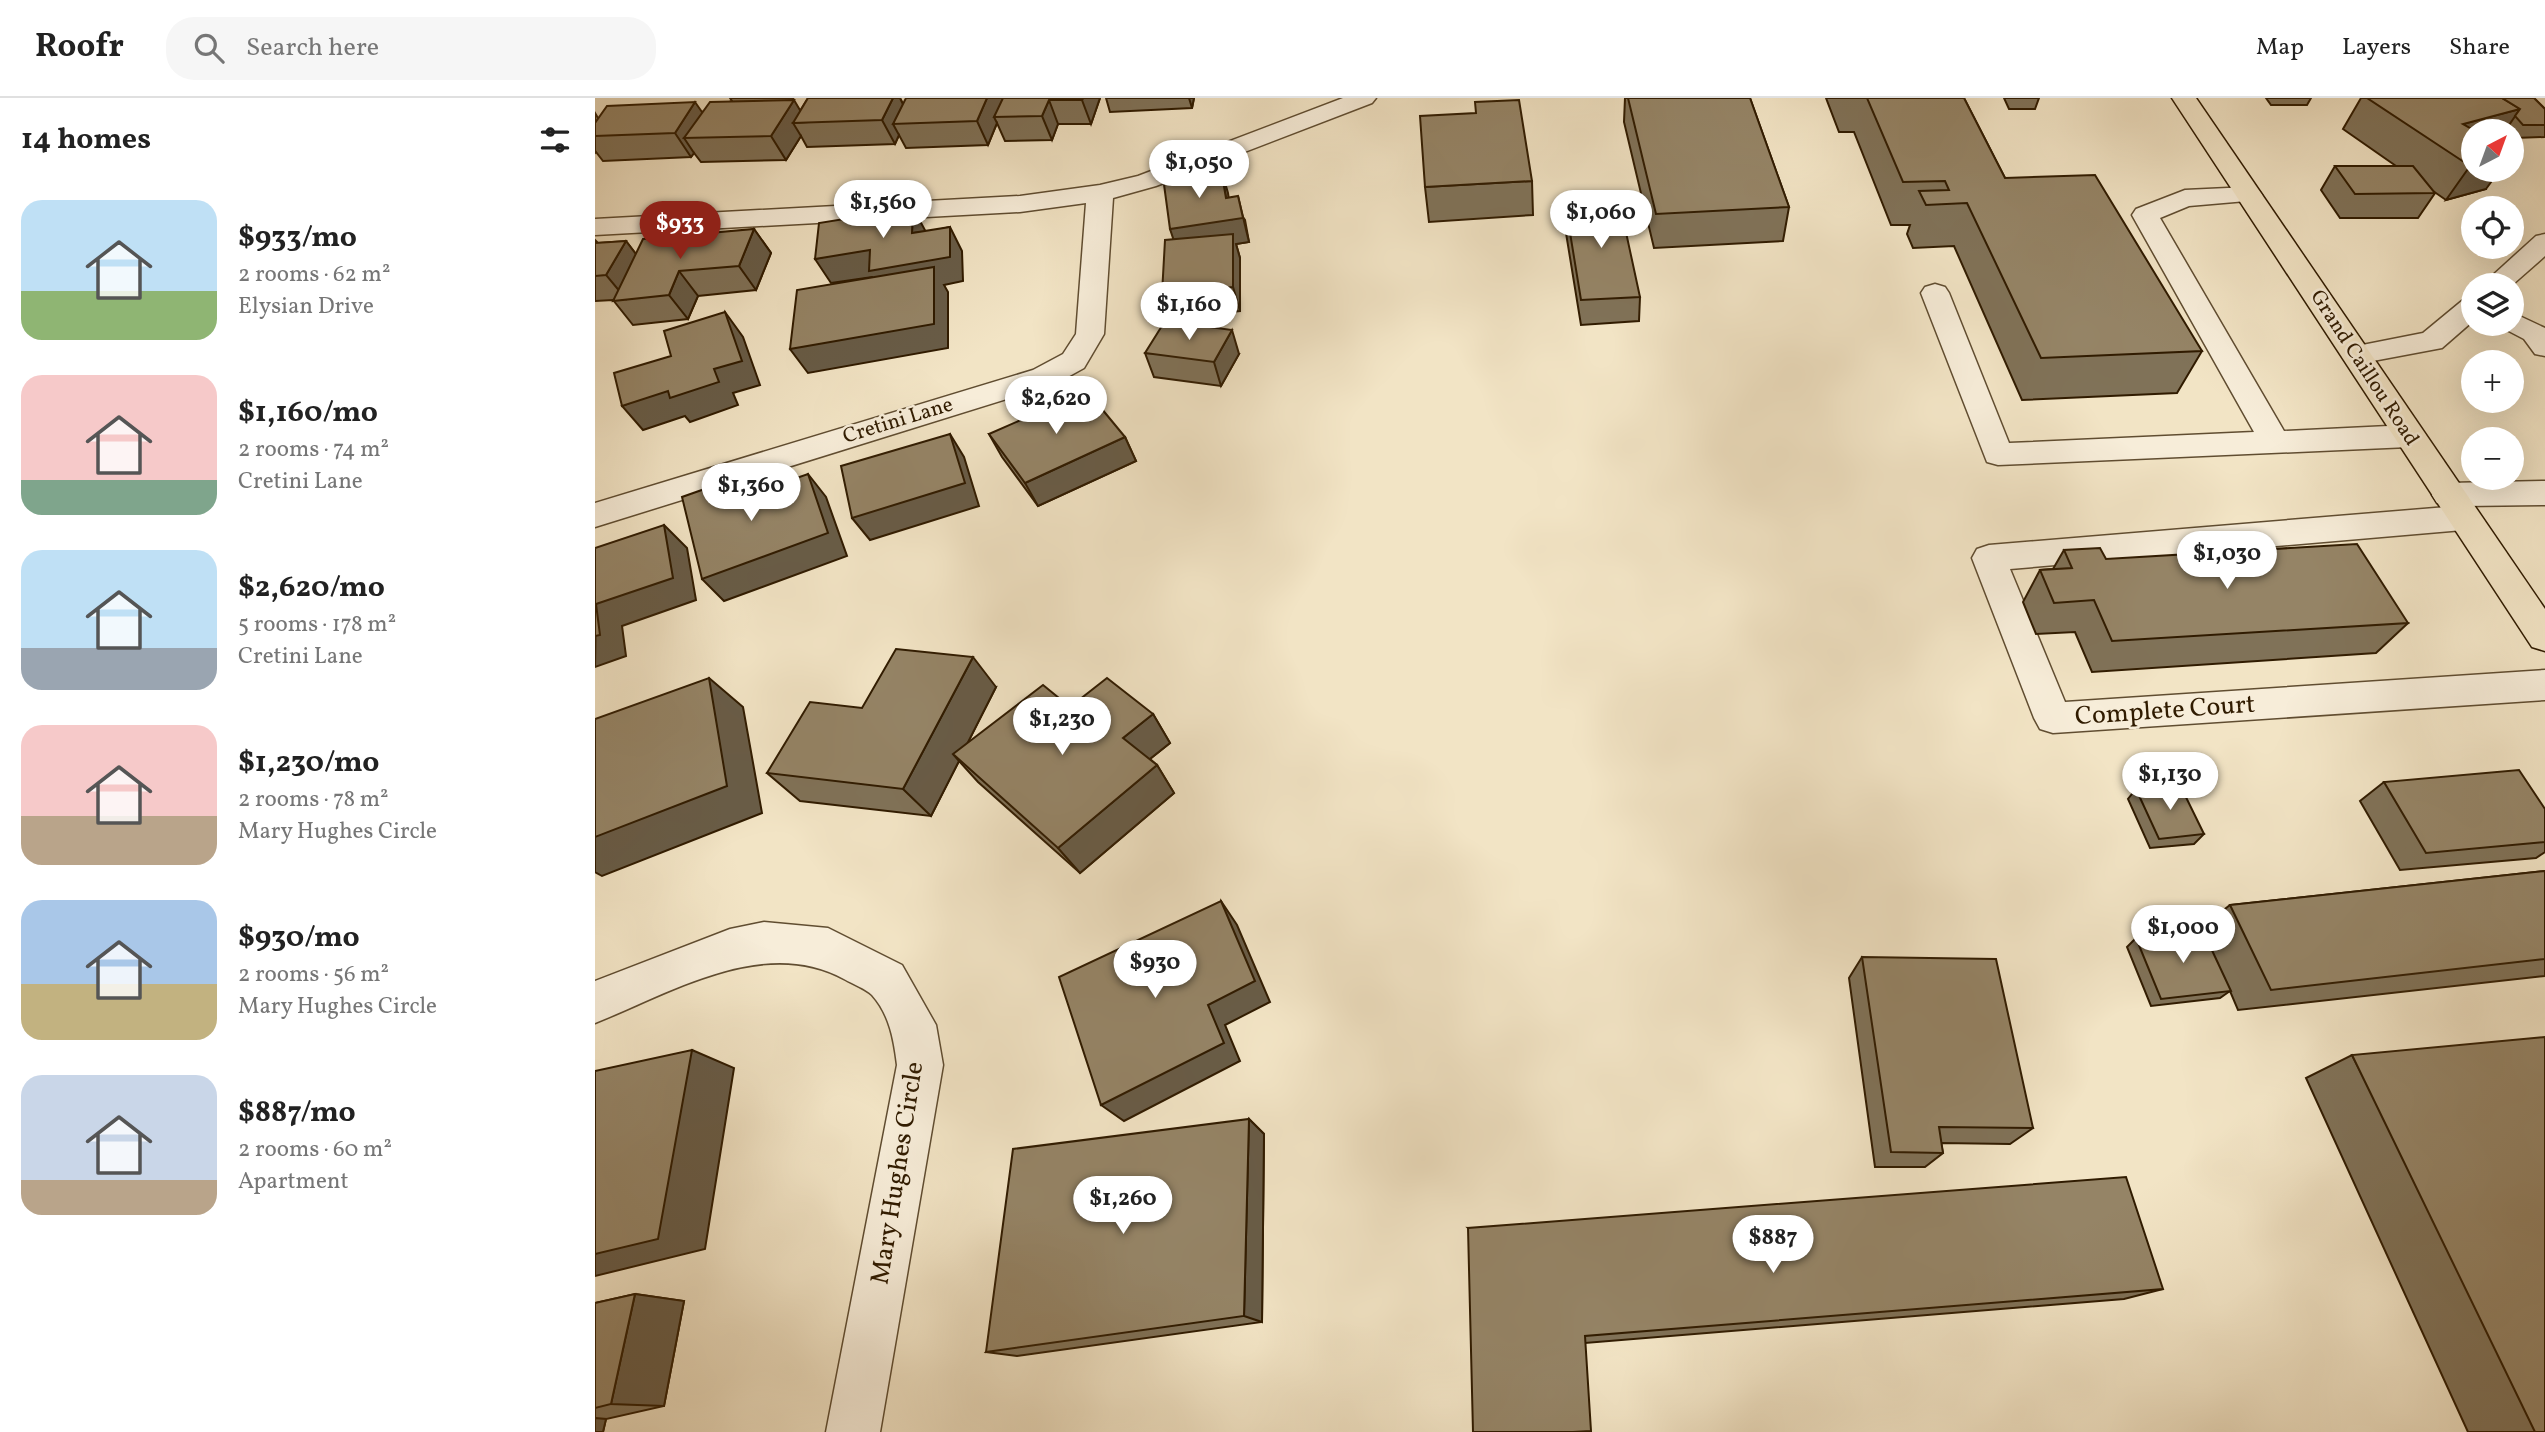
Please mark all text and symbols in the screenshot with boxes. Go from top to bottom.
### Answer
search box [166,17,656,80]
text: Roofr [35,25,124,71]
icon: search [190,29,228,67]
text: Search here [246,30,379,66]
text: Map [2256,31,2304,65]
text: Layers [2342,31,2411,65]
text: Share [2449,31,2510,65]
text: 14 homes [21,119,151,161]
north arrow [2461,119,2523,182]
map controls [2461,119,2524,490]
icon: filters [536,121,574,159]
pin: $1,050 [1142,140,1256,200]
text: $1,050 [1165,147,1233,179]
pin: $1,560 [826,180,940,240]
text: $1,560 [850,187,916,219]
pin: $1,060 [1544,190,1658,250]
button: locate [2461,196,2524,259]
text: $1,060 [1566,197,1636,229]
pin: $933 [639,202,721,261]
text: $933 [656,208,704,240]
text: $933/mo [238,217,357,259]
icon: home [77,228,161,312]
text: 2 rooms · 62 m² [238,259,390,291]
button: layers [2461,273,2524,336]
pin: $1,160 [1132,282,1246,342]
street label: Grand Caillou Road [2303,284,2425,452]
text: $1,160 [1157,289,1221,321]
text: Elysian Drive [238,291,374,323]
button: + [2461,350,2524,413]
pin: $2,620 [999,376,1113,436]
text: $2,620 [1021,383,1091,415]
street label: Cretini Lane [839,390,957,452]
text: $1,160/mo [238,392,378,434]
icon: home [77,403,161,487]
button: − [2461,427,2524,490]
text: 2 rooms · 74 m² [238,434,389,466]
pin: $1,360 [694,464,808,523]
text: Cretini Lane [238,466,363,498]
text: $1,360 [718,470,784,502]
pin: $1,030 [2170,532,2284,591]
text: $1,030 [2193,538,2261,570]
text: $2,620/mo [238,567,385,609]
icon: home [77,578,161,662]
text: 5 rooms · 178 m² [238,609,396,641]
text: Cretini Lane [238,641,363,673]
street label: Complete Court [2074,687,2256,735]
pin: $1,230 [1005,698,1119,757]
text: $1,230 [1029,704,1095,736]
text: $1,230/mo [238,742,379,784]
pin: $1,130 [2113,752,2227,812]
icon: home [77,753,161,837]
text: $1,130 [2138,759,2202,791]
text: 2 rooms · 78 m² [238,784,389,816]
text: Mary Hughes Circle [238,816,437,848]
pin: $1,000 [2126,906,2240,965]
text: $1,000 [2147,912,2219,944]
text: $930/mo [238,917,360,959]
icon: home [77,928,161,1012]
pin: $930 [1114,940,1196,1000]
text: $930 [1130,947,1180,979]
text: 2 rooms · 56 m² [238,959,389,991]
text: Mary Hughes Circle [238,991,437,1023]
street label: Mary Hughes Circle [863,1059,933,1287]
text: $887/mo [238,1092,356,1134]
icon: home [77,1103,161,1187]
text: 2 rooms · 60 m² [238,1134,392,1166]
text: Apartment [238,1166,349,1198]
pin: $1,260 [1066,1176,1180,1236]
text: $1,260 [1089,1183,1157,1215]
pin: $887 [1732,1216,1814,1275]
text: $887 [1749,1222,1797,1254]

